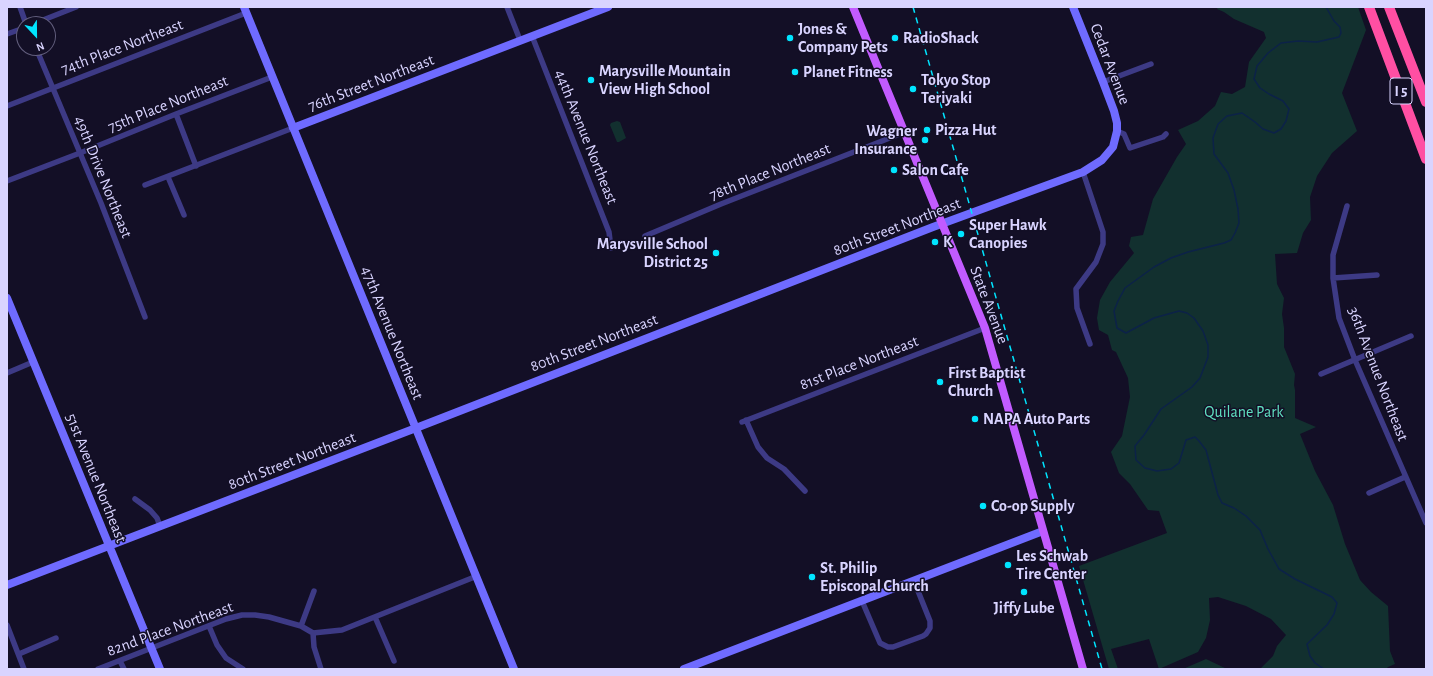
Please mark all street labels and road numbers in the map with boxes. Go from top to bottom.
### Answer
street label: 74th Place Northeast [58,15,186,79]
street label: Cedar Avenue [1086,21,1134,107]
street label: 76th Street Northeast [305,50,437,116]
street label: 44th Avenue Northeast [550,67,622,207]
street label: 75th Place Northeast [105,71,231,137]
road number: I 5 [1390,78,1412,104]
street label: 49th Drive Northeast [70,113,136,241]
street label: 78th Place Northeast [707,139,833,205]
street label: 80th Street Northeast [831,194,963,260]
street label: 47th Avenue Northeast [356,263,428,403]
street label: State Avenue [965,263,1013,347]
street label: 36th Avenue Northeast [1344,304,1412,444]
street label: 80th Street Northeast [528,310,660,376]
street label: 81st Place Northeast [797,332,921,394]
street label: 51st Avenue Northeast [61,411,131,545]
street label: 80th Street Northeast [226,428,358,494]
street label: 82nd Place Northeast [104,597,236,661]

